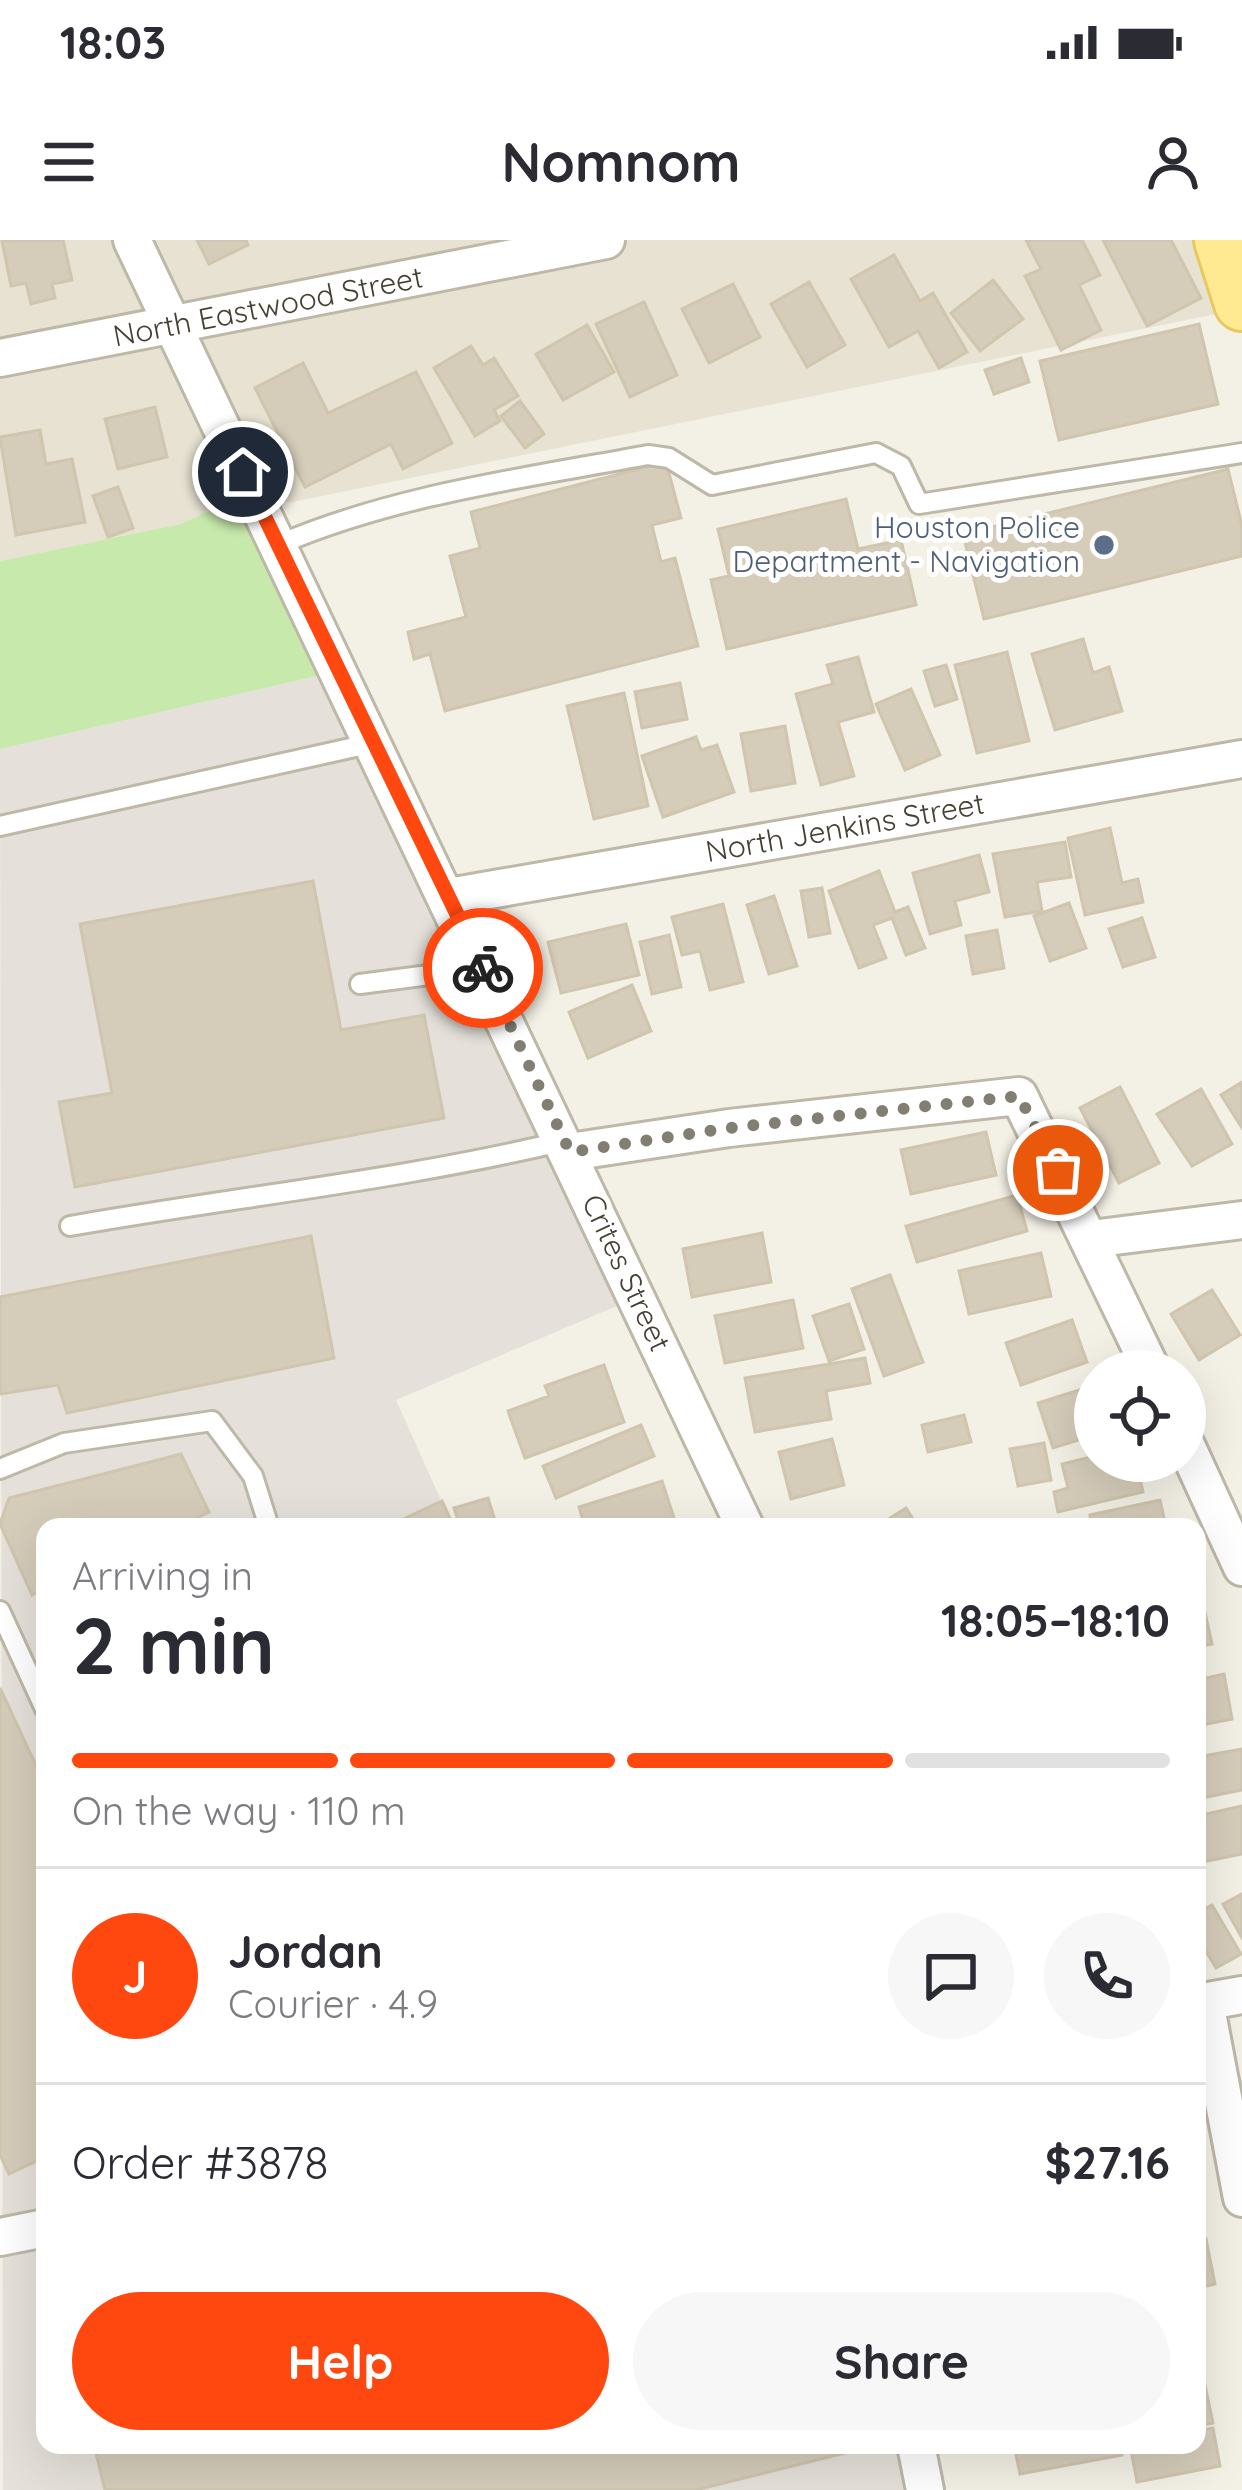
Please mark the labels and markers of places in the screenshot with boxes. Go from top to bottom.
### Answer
pin [192,421,294,523]
place label: Houston Police Department - Navigation [733,508,1080,580]
marker: Houston Police Department - Navigation [1091,532,1117,558]
pin [1007,1119,1109,1221]

